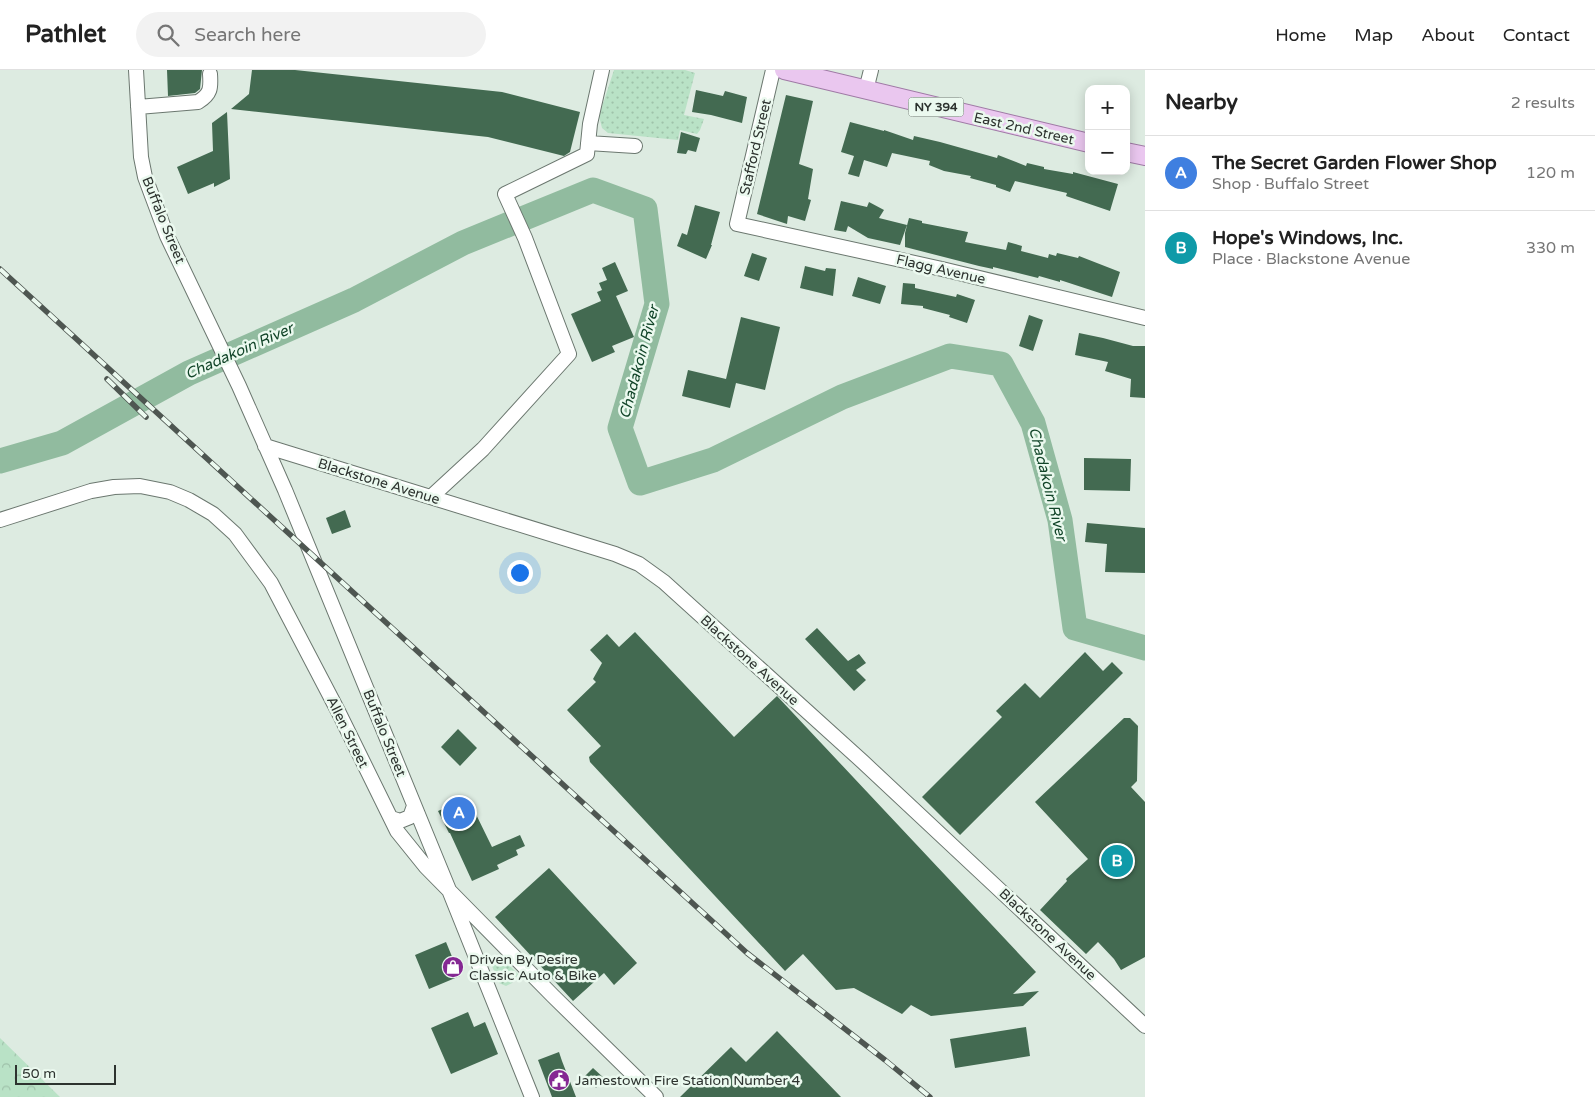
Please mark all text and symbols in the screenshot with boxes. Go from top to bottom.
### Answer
search box [136,12,486,57]
text: Pathlet [25,20,106,49]
icon: search [154,21,182,49]
text: Search here [194,24,301,46]
text: Home [1275,24,1326,46]
text: Map [1354,24,1393,46]
text: About [1421,24,1475,46]
text: Contact [1503,24,1570,46]
map controls [1085,85,1130,175]
button: + [1085,85,1130,130]
text: Nearby [1165,90,1238,115]
text: 2 results [1511,93,1575,113]
street label: Stafford Street [736,97,775,197]
road number: NY 394 [908,98,964,116]
street label: East 2nd Street [972,109,1076,148]
button: − [1085,130,1130,175]
text: The Secret Garden Flower Shop [1212,152,1497,174]
text: A [1175,163,1187,183]
text: 120 m [1526,163,1575,183]
street label: Buffalo Street [138,174,189,267]
text: Shop · Buffalo Street [1212,174,1369,194]
text: Hope's Windows, Inc. [1212,227,1403,249]
text: B [1175,238,1187,258]
text: 330 m [1526,238,1575,258]
text: Place · Blackstone Avenue [1212,249,1410,269]
street label: Flagg Avenue [895,251,987,288]
water label: Chadakoin River [615,301,663,421]
water label: Chadakoin River [182,318,298,383]
water label: Chadakoin River [1025,425,1071,545]
street label: Blackstone Avenue [316,455,442,508]
your location [507,560,533,586]
street label: Blackstone Avenue [697,612,802,709]
street label: Buffalo Street [359,687,410,780]
street label: Allen Street [323,694,372,771]
pin: A [443,794,475,832]
pin: B [1101,842,1133,880]
street label: Blackstone Avenue [996,885,1100,984]
place label: Driven By Desire Classic Auto & Bike [469,951,597,984]
shop icon: Driven By Desire Classic Auto & Bike [441,955,465,979]
scale bar [15,1062,116,1085]
text: 50 m [22,1065,56,1082]
public building icon: Jamestown Fire Station Number 4 [547,1068,571,1092]
place label: Jamestown Fire Station Number 4 [575,1072,800,1089]

